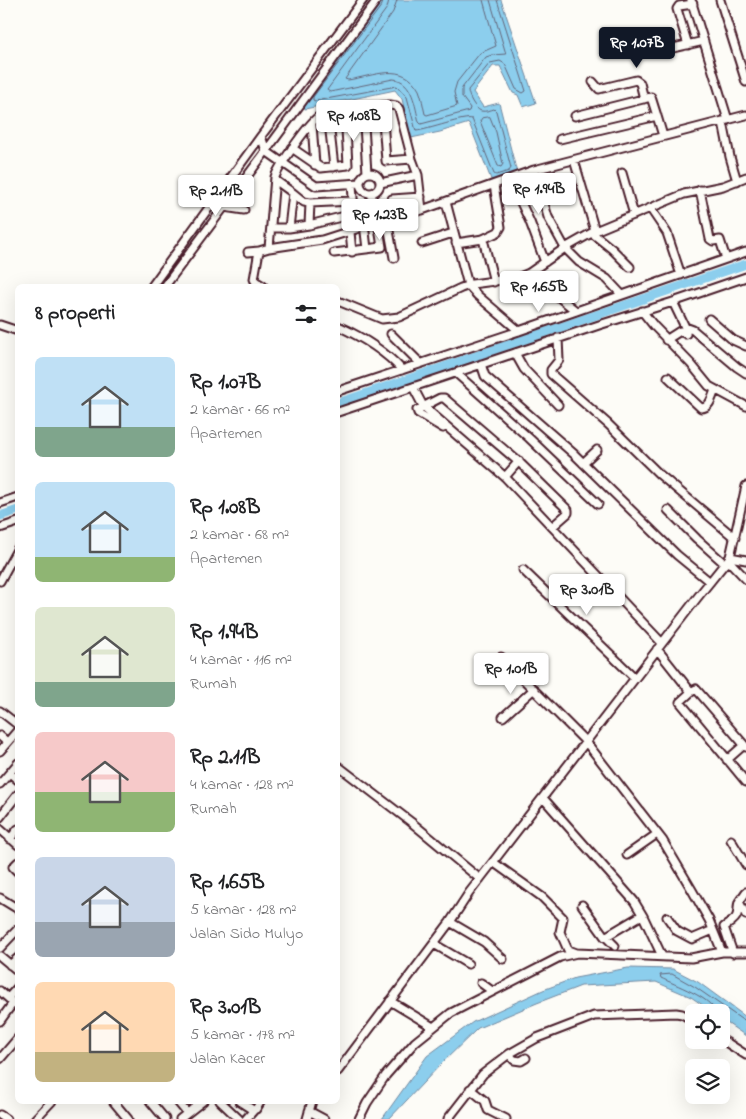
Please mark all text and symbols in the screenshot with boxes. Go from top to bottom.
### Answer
pin: Rp 1.07B [585,27,689,69]
text: Rp 1.07B [610,31,664,55]
pin: Rp 1.08B [302,100,406,142]
text: Rp 1.08B [327,104,381,128]
pin: Rp 1.94B [487,172,591,215]
pin: Rp 2.11B [164,174,268,217]
text: Rp 1.94B [513,177,565,201]
text: Rp 2.11B [189,179,243,203]
pin: Rp 1.23B [328,198,432,241]
text: Rp 1.23B [352,203,408,227]
pin: Rp 1.65B [487,270,591,313]
text: Rp 1.65B [511,275,567,299]
text: 8 properti [35,299,115,329]
icon: filters [292,300,320,328]
text: Rp 1.07B [190,368,261,398]
icon: home [75,377,135,437]
text: 2 kamar · 66 m² [190,398,290,422]
text: Apartemen [190,422,262,446]
text: Rp 1.08B [190,493,260,523]
icon: home [75,502,135,562]
text: 2 kamar · 68 m² [190,523,289,547]
text: Apartemen [190,547,262,571]
pin: Rp 3.01B [535,574,639,616]
text: Rp 3.01B [560,578,614,602]
text: Rp 1.94B [190,618,258,648]
icon: home [75,627,135,687]
text: 4 kamar · 116 m² [190,648,292,672]
pin: Rp 1.01B [459,652,563,695]
text: Rp 1.01B [485,657,537,681]
text: Rumah [190,672,237,696]
text: Rp 2.11B [190,743,261,773]
icon: home [75,752,135,812]
text: 4 kamar · 128 m² [190,773,294,797]
text: Rumah [190,797,237,821]
text: Rp 1.65B [190,868,265,898]
icon: home [75,877,135,937]
text: 5 kamar · 128 m² [190,898,296,922]
text: Jalan Sido Mulyo [190,922,303,946]
text: Rp 3.01B [190,993,261,1023]
icon: home [75,1002,135,1062]
map controls [685,1004,730,1104]
button: locate [685,1004,730,1049]
text: 5 kamar · 178 m² [190,1023,295,1047]
text: Jalan Kacer [190,1047,265,1071]
button: layers [685,1059,730,1104]

